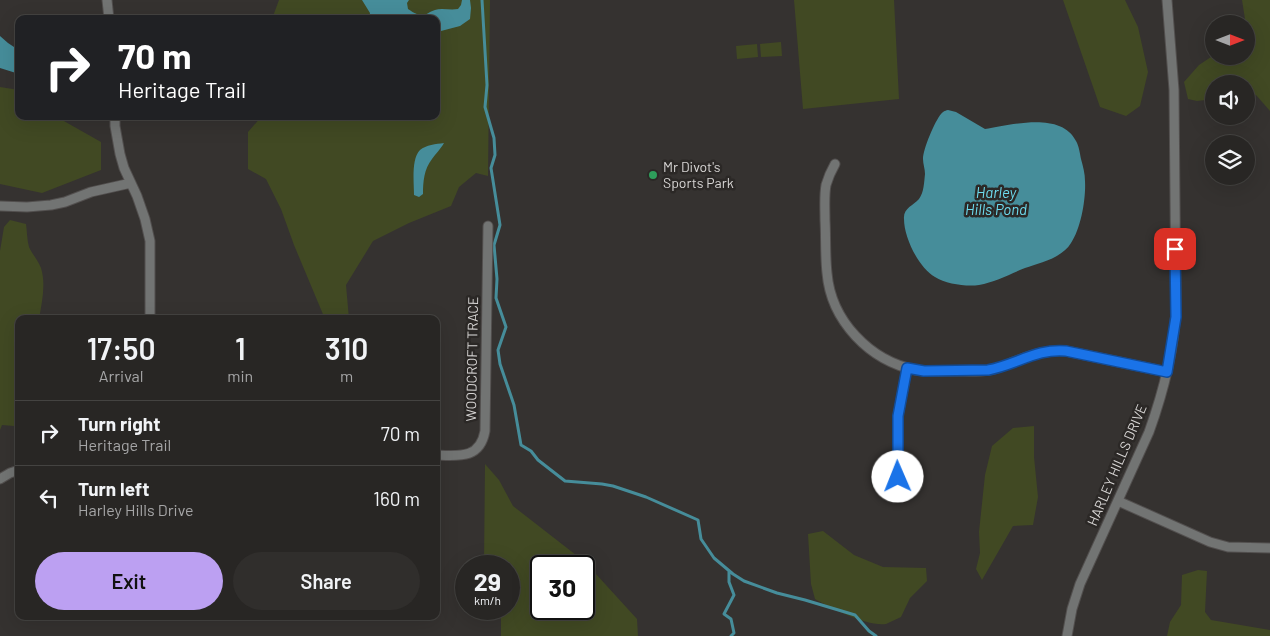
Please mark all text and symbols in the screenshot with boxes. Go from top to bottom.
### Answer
north arrow [1205,15,1255,65]
map controls [1205,15,1255,185]
text: 70 m [118,34,192,76]
icon: right [35,35,100,100]
button: sound [1205,75,1255,125]
text: Heritage Trail [118,76,246,102]
button: layers [1205,135,1255,185]
place label: Mr Divot's Sports Park [663,158,734,191]
marker: Mr Divot's Sports Park [647,169,659,181]
water label: Harley Hills Pond [965,183,1027,218]
pin [1154,228,1196,270]
icon: arrive [1161,235,1189,263]
street label: WOODCROFT TRACE [462,296,481,422]
text: 17:50 [87,330,156,366]
text: 1 [235,330,245,366]
text: 310 [325,330,368,366]
text: Arrival [99,366,143,385]
text: min [227,366,253,385]
text: m [340,366,353,385]
street label: HARLEY HILLS DRIVE [1083,401,1150,528]
text: Turn right [78,412,160,435]
icon: right [35,419,63,447]
text: 70 m [381,422,420,445]
text: Heritage Trail [78,435,171,454]
position arrow [871,450,923,502]
text: Turn left [78,477,149,500]
icon: left [35,484,63,512]
text: 160 m [373,487,420,510]
text: Harley Hills Drive [78,500,194,519]
button: Exit [35,552,223,610]
button: Share [233,552,420,610]
speed limit sign: 30 [530,555,595,620]
text: 29 [474,566,501,596]
text: km/h [474,593,501,607]

